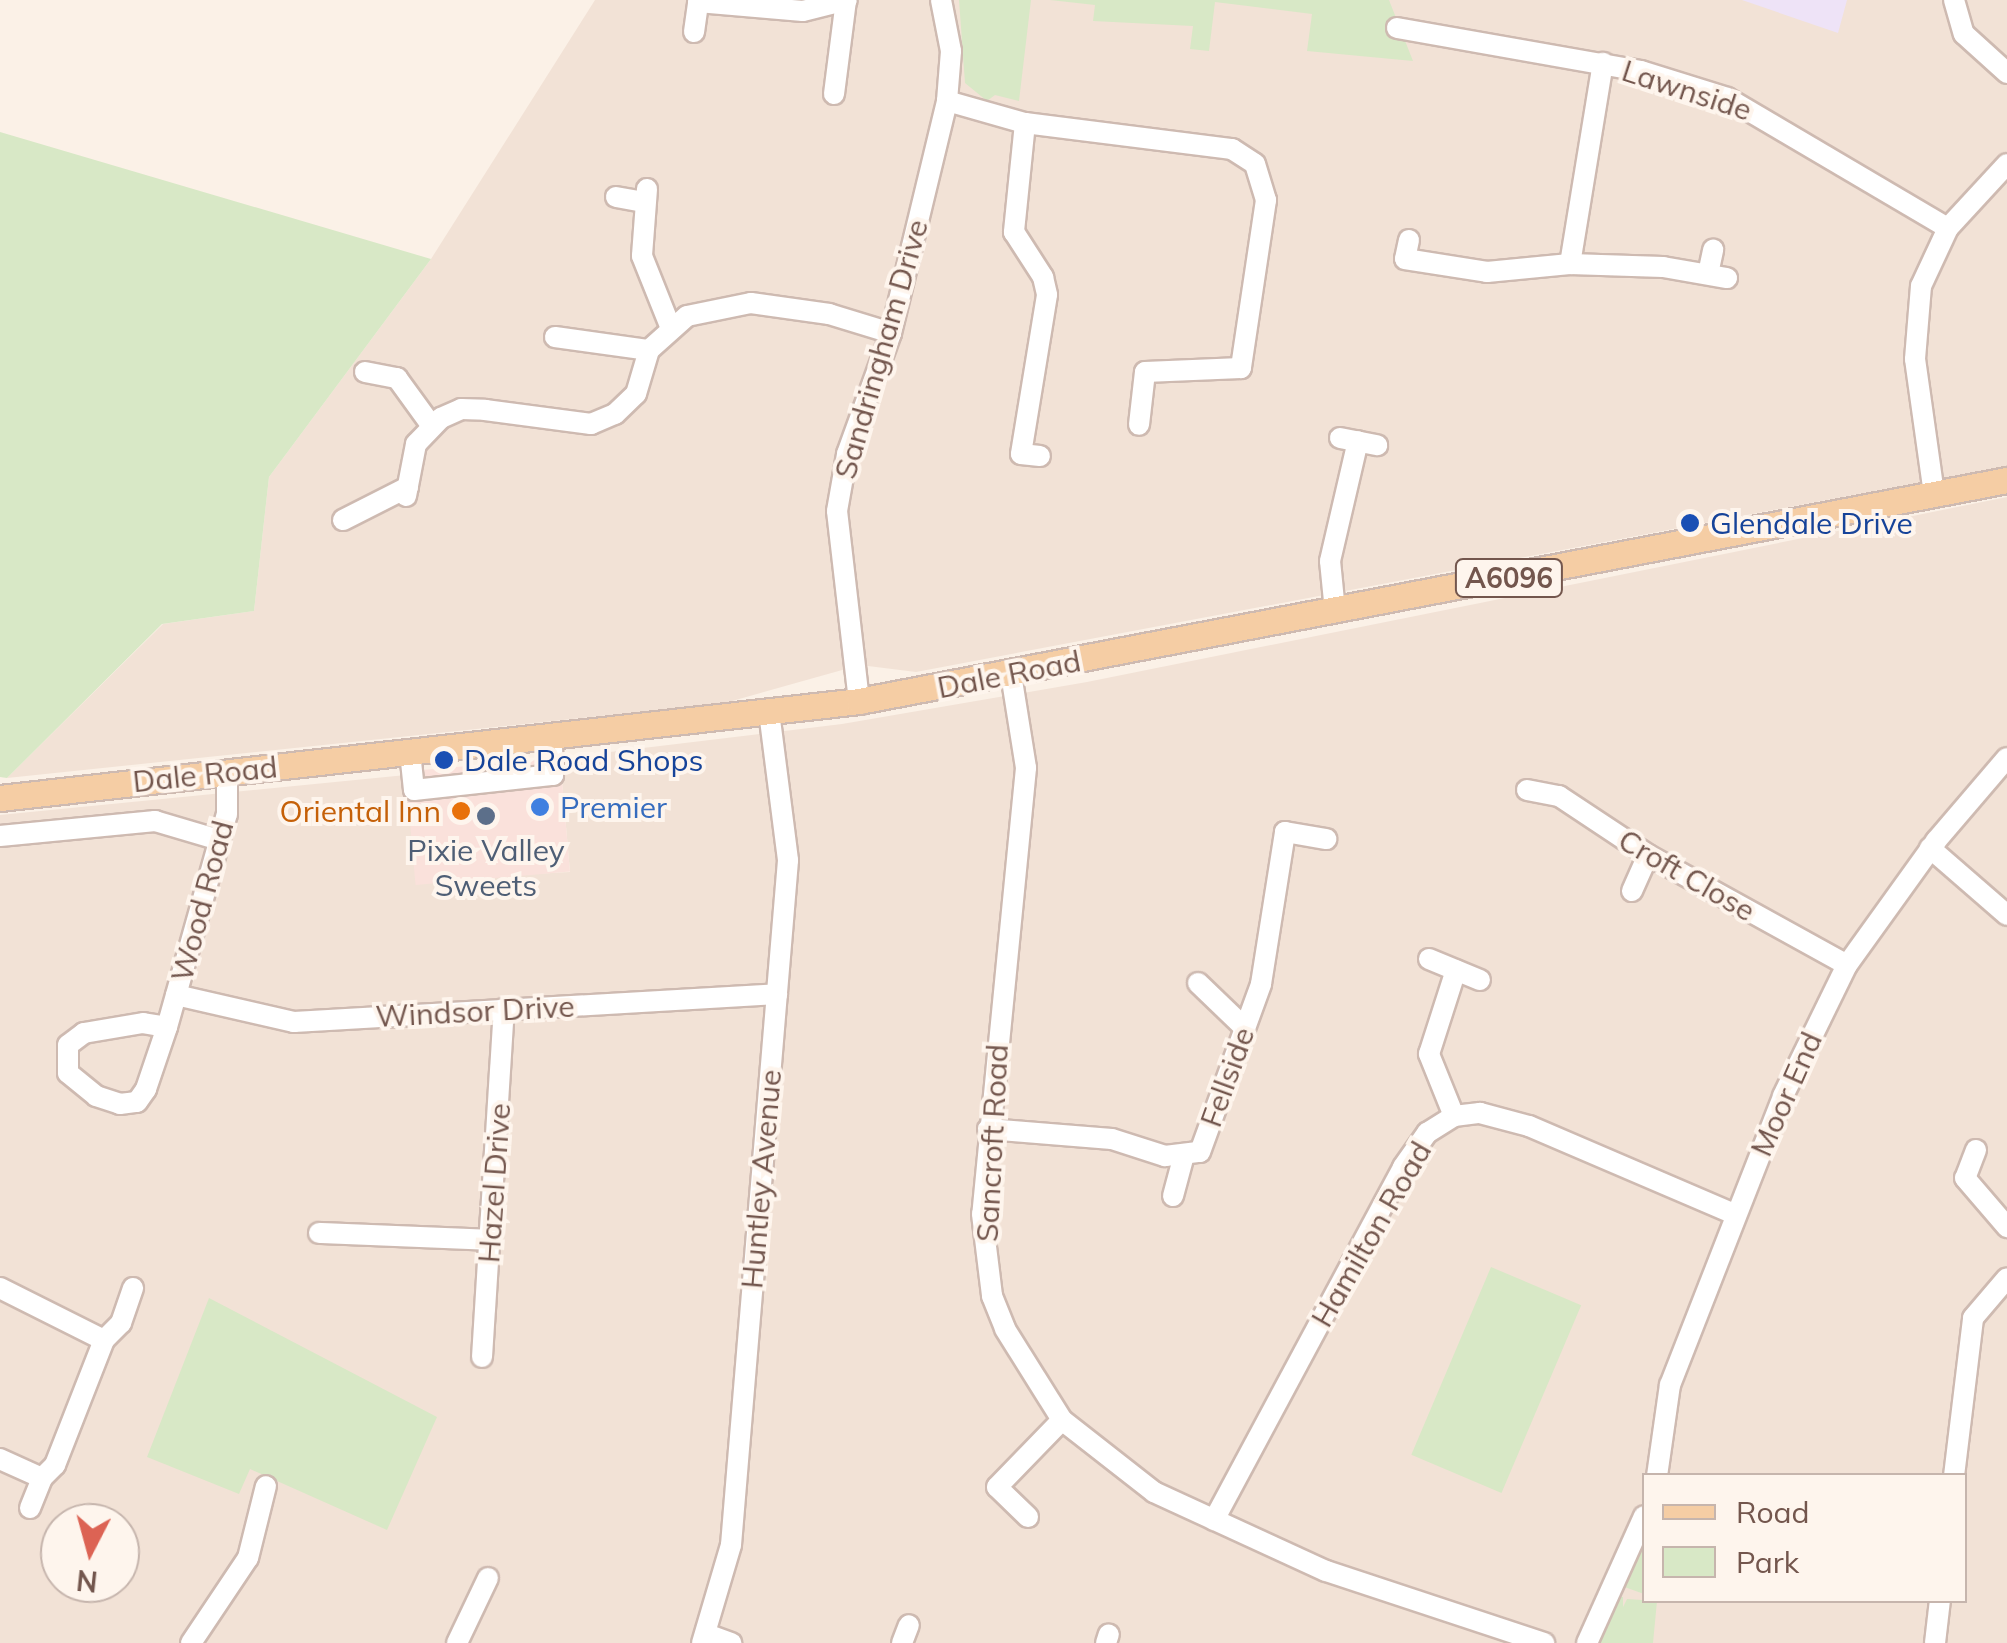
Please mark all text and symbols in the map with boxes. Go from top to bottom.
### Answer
street label: Lawnside [1618,52,1756,128]
street label: Sandringham Drive [827,215,935,483]
place label: Glendale Drive [1710,505,1913,541]
marker: Glendale Drive [1679,512,1701,534]
road number: A6096 [1454,555,1564,601]
street label: Dale Road [934,642,1084,706]
place label: Dale Road Shops [464,742,703,778]
street label: Dale Road [131,749,279,799]
marker: Dale Road Shops [433,749,455,771]
place label: Premier [560,789,667,825]
place label: Oriental Inn [280,793,441,829]
marker: Premier [529,796,551,818]
marker: Oriental Inn [450,800,472,822]
marker: Pixie Valley Sweets [475,805,497,827]
street label: Wood Road [163,817,241,985]
street label: Croft Close [1612,821,1762,929]
place label: Pixie Valley Sweets [407,832,565,902]
street label: Windsor Drive [375,988,575,1034]
street label: Fellside [1192,1022,1262,1132]
street label: Moor End [1743,1026,1829,1162]
street label: Sancroft Road [969,1043,1015,1243]
street label: Huntley Avenue [733,1068,789,1290]
street label: Hazel Drive [470,1102,518,1264]
street label: Hamilton Road [1303,1135,1439,1333]
legend [1642,1473,1967,1603]
text: Road [1736,1493,1810,1531]
north arrow [40,1503,140,1603]
text: Park [1736,1543,1799,1581]
text: N [75,1563,99,1600]

